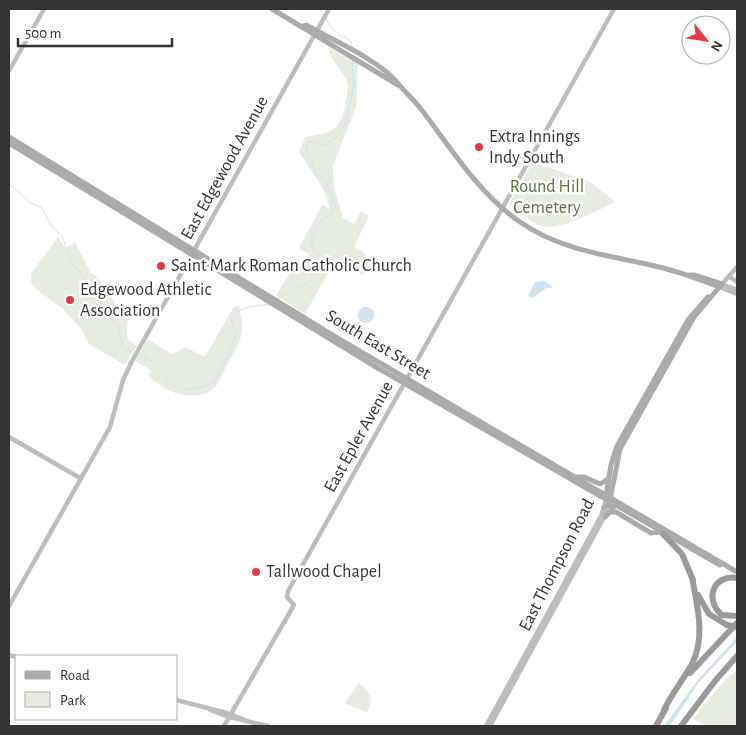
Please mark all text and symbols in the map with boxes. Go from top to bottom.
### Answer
scale bar [18,15,171,47]
north arrow [681,15,731,65]
text: 500 m [25,26,62,41]
text: N [708,38,725,54]
street label: East Edgewood Avenue [178,93,272,243]
place label: Extra Innings Indy South [489,128,580,167]
marker: Extra Innings Indy South [473,141,485,153]
park label: Round Hill Cemetery [510,178,584,217]
place label: Saint Mark Roman Catholic Church [171,257,412,275]
marker: Saint Mark Roman Catholic Church [155,260,167,272]
place label: Edgewood Athletic Association [80,281,211,320]
marker: Edgewood Athletic Association [64,294,76,306]
street label: South East Street [323,307,434,383]
street label: East Epler Avenue [321,378,397,496]
street label: East Thompson Road [516,496,598,634]
place label: Tallwood Chapel [266,563,382,581]
marker: Tallwood Chapel [250,566,262,578]
legend [15,655,178,720]
text: Road [60,668,90,683]
text: Park [60,693,86,708]

